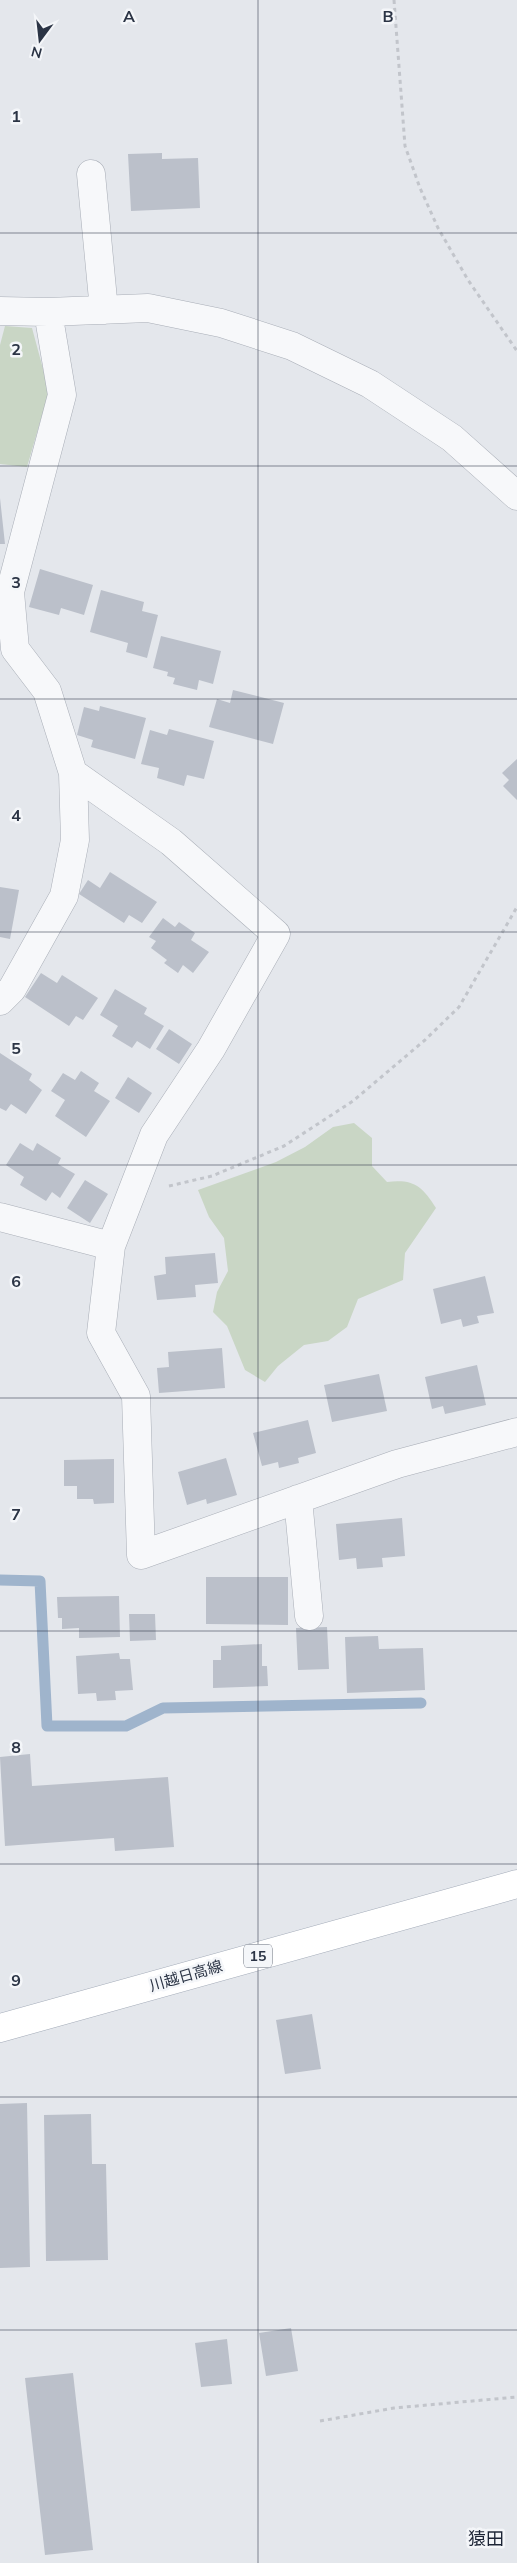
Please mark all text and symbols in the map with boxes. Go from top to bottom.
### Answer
text: A [123,6,135,26]
text: B [382,6,394,26]
north arrow [15,15,65,65]
text: N [29,42,44,63]
text: 1 [11,106,21,126]
text: 2 [11,339,21,359]
text: 3 [11,572,21,592]
text: 4 [11,805,21,825]
text: 5 [11,1038,21,1058]
text: 6 [11,1271,21,1291]
text: 7 [11,1504,21,1524]
text: 8 [11,1737,21,1757]
road number: 15 [244,1944,272,1968]
street label: 川越日高線 [147,1956,225,1995]
text: 9 [11,1970,21,1990]
district label: 猿田 [468,2527,504,2550]

